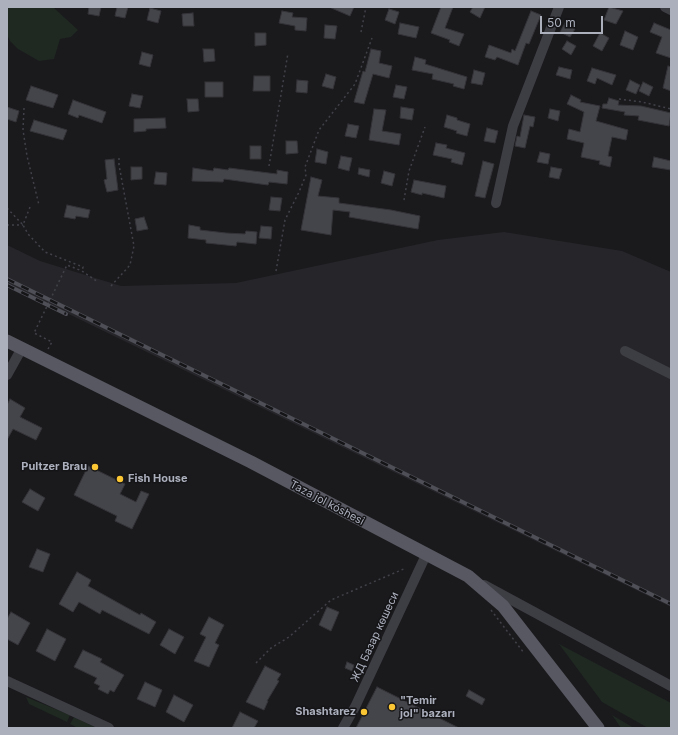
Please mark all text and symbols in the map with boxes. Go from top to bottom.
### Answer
scale bar [542,8,605,34]
text: 50 m [547,15,576,30]
place label: Pultzer Brau [21,460,87,474]
marker: Pultzer Brau [90,462,100,472]
place label: Fish House [128,472,188,486]
marker: Fish House [115,474,125,484]
street label: Taza jol kóshesi [288,478,366,528]
street label: ЖД Базар көшеси [348,590,402,684]
place label: "Temir jol" bazarı [400,694,455,720]
marker: "Temir jol" bazarı [387,702,397,712]
place label: Shashtarez [295,705,356,719]
marker: Shashtarez [359,707,369,717]

